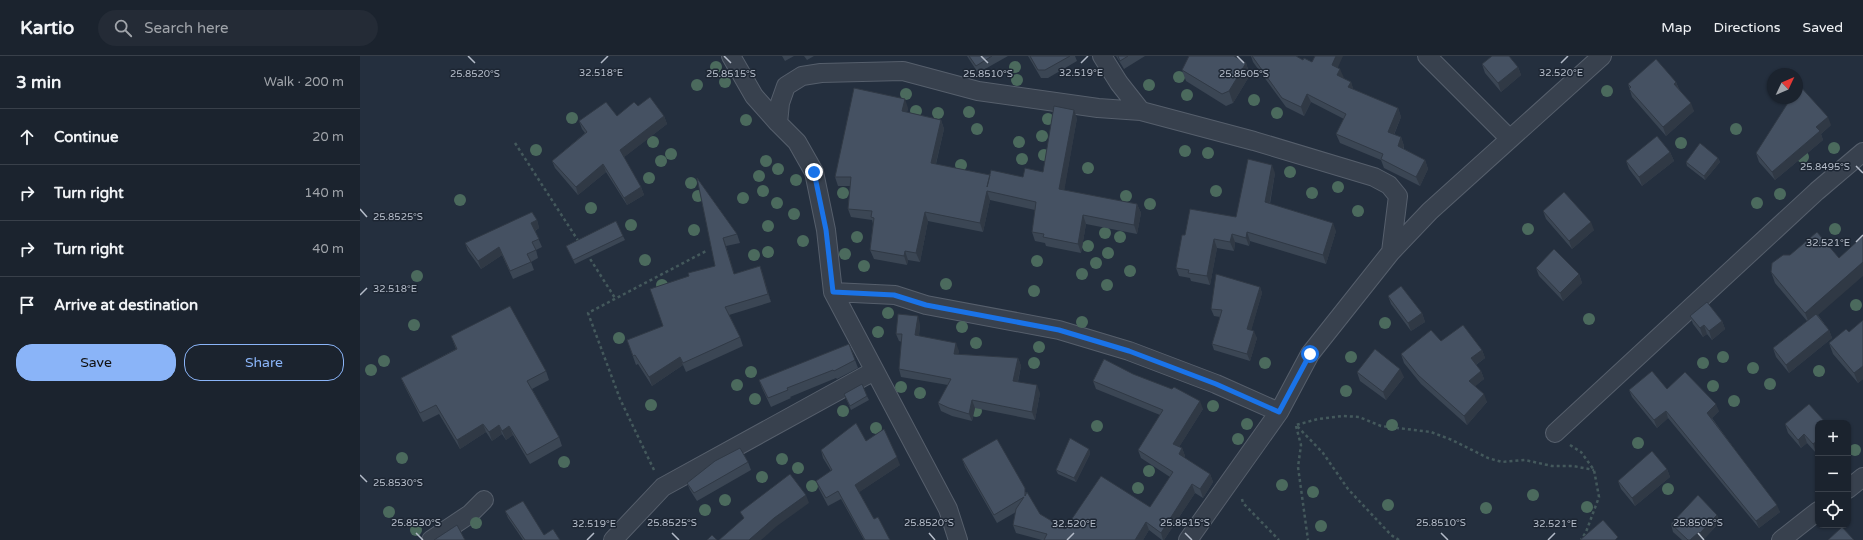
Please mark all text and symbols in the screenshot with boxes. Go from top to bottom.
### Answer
search box [98,10,378,46]
text: Kartio [20,17,74,39]
icon: search [112,17,134,39]
text: Search here [144,19,229,37]
text: Map [1661,19,1692,36]
text: Directions [1714,19,1781,36]
text: Saved [1803,19,1843,36]
text: 32.518°E [579,67,623,79]
text: 32.519°E [1059,67,1103,79]
text: 32.520°E [1539,67,1583,79]
text: 25.8520°S [450,68,500,80]
text: 25.8515°S [706,68,756,80]
text: 25.8510°S [963,68,1013,80]
text: 25.8505°S [1219,68,1269,80]
north arrow [1767,68,1803,104]
text: 3 min [16,72,61,93]
text: Walk · 200 m [264,74,344,90]
icon: ahead [16,126,38,148]
text: Continue [54,128,118,146]
text: 20 m [312,129,344,145]
text: 25.8495°S [1800,161,1850,173]
route end [805,163,823,181]
icon: right [16,182,38,204]
text: Turn right [54,184,124,202]
text: 140 m [304,185,344,201]
text: 25.8525°S [373,211,423,223]
text: 32.521°E [1806,237,1850,249]
icon: right [16,238,38,260]
text: Turn right [54,240,124,258]
text: 40 m [312,241,344,257]
text: 32.518°E [373,283,417,295]
icon: arrive [16,294,38,316]
text: Arrive at destination [54,296,198,314]
button: Save [16,344,176,381]
button: Share [184,344,344,381]
route start [1301,345,1319,363]
map controls [1815,420,1851,528]
button: + [1815,420,1851,456]
button: − [1815,456,1851,492]
text: 25.8530°S [373,477,423,489]
button: locate [1815,492,1851,528]
text: 25.8530°S [391,517,441,529]
text: 25.8525°S [647,517,697,529]
text: 25.8520°S [904,517,954,529]
text: 25.8515°S [1160,517,1210,529]
text: 25.8510°S [1416,517,1466,529]
text: 25.8505°S [1673,517,1723,529]
text: 32.519°E [572,518,616,530]
text: 32.520°E [1052,518,1096,530]
text: 32.521°E [1533,518,1577,530]

